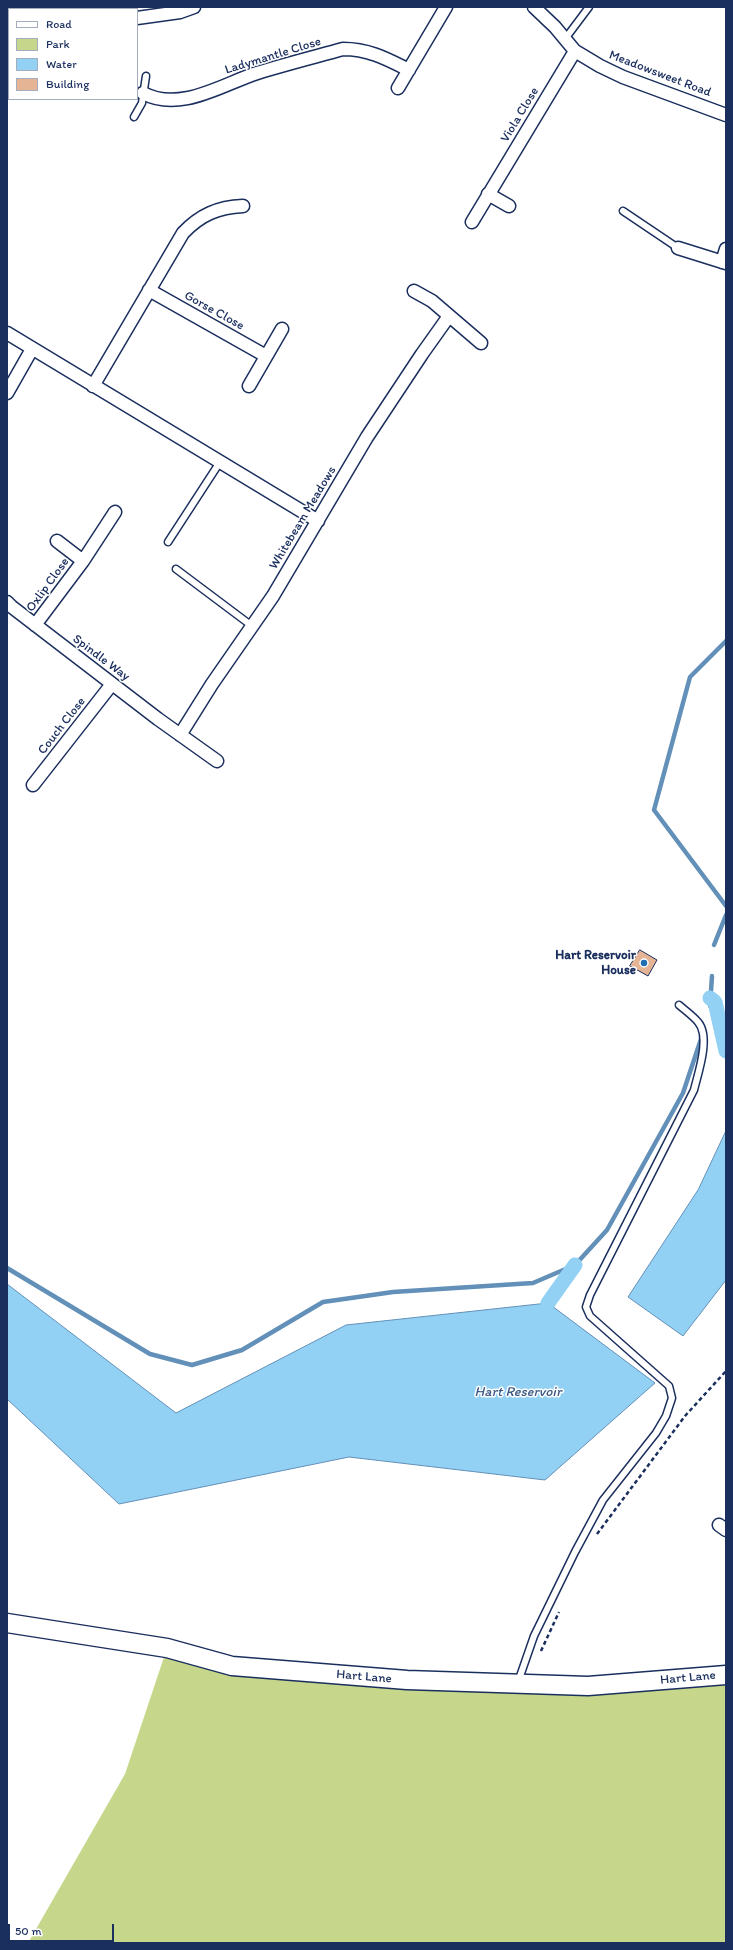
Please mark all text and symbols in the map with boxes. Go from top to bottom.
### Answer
legend [8,8,138,100]
text: Road [46,17,72,31]
street label: Ladymantle Close [223,34,323,78]
text: Park [46,37,70,51]
street label: Meadowsweet Road [607,47,713,101]
text: Water [46,57,77,71]
text: Building [46,77,89,91]
street label: Viola Close [497,85,543,145]
street label: Gorse Close [181,288,247,334]
street label: Whitebeam Meadows [266,464,340,572]
street label: Oxlip Close [23,555,73,615]
street label: Spindle Way [69,631,133,685]
street label: Couch Close [35,694,89,758]
place label: Hart Reservoir House [555,948,636,979]
marker: Hart Reservoir House [639,958,649,968]
water label: Hart Reservoir [475,1384,561,1400]
street label: Hart Lane [336,1667,392,1687]
street label: Hart Lane [660,1668,716,1688]
scale bar [10,1916,116,1942]
text: 50 m [15,1924,41,1938]

